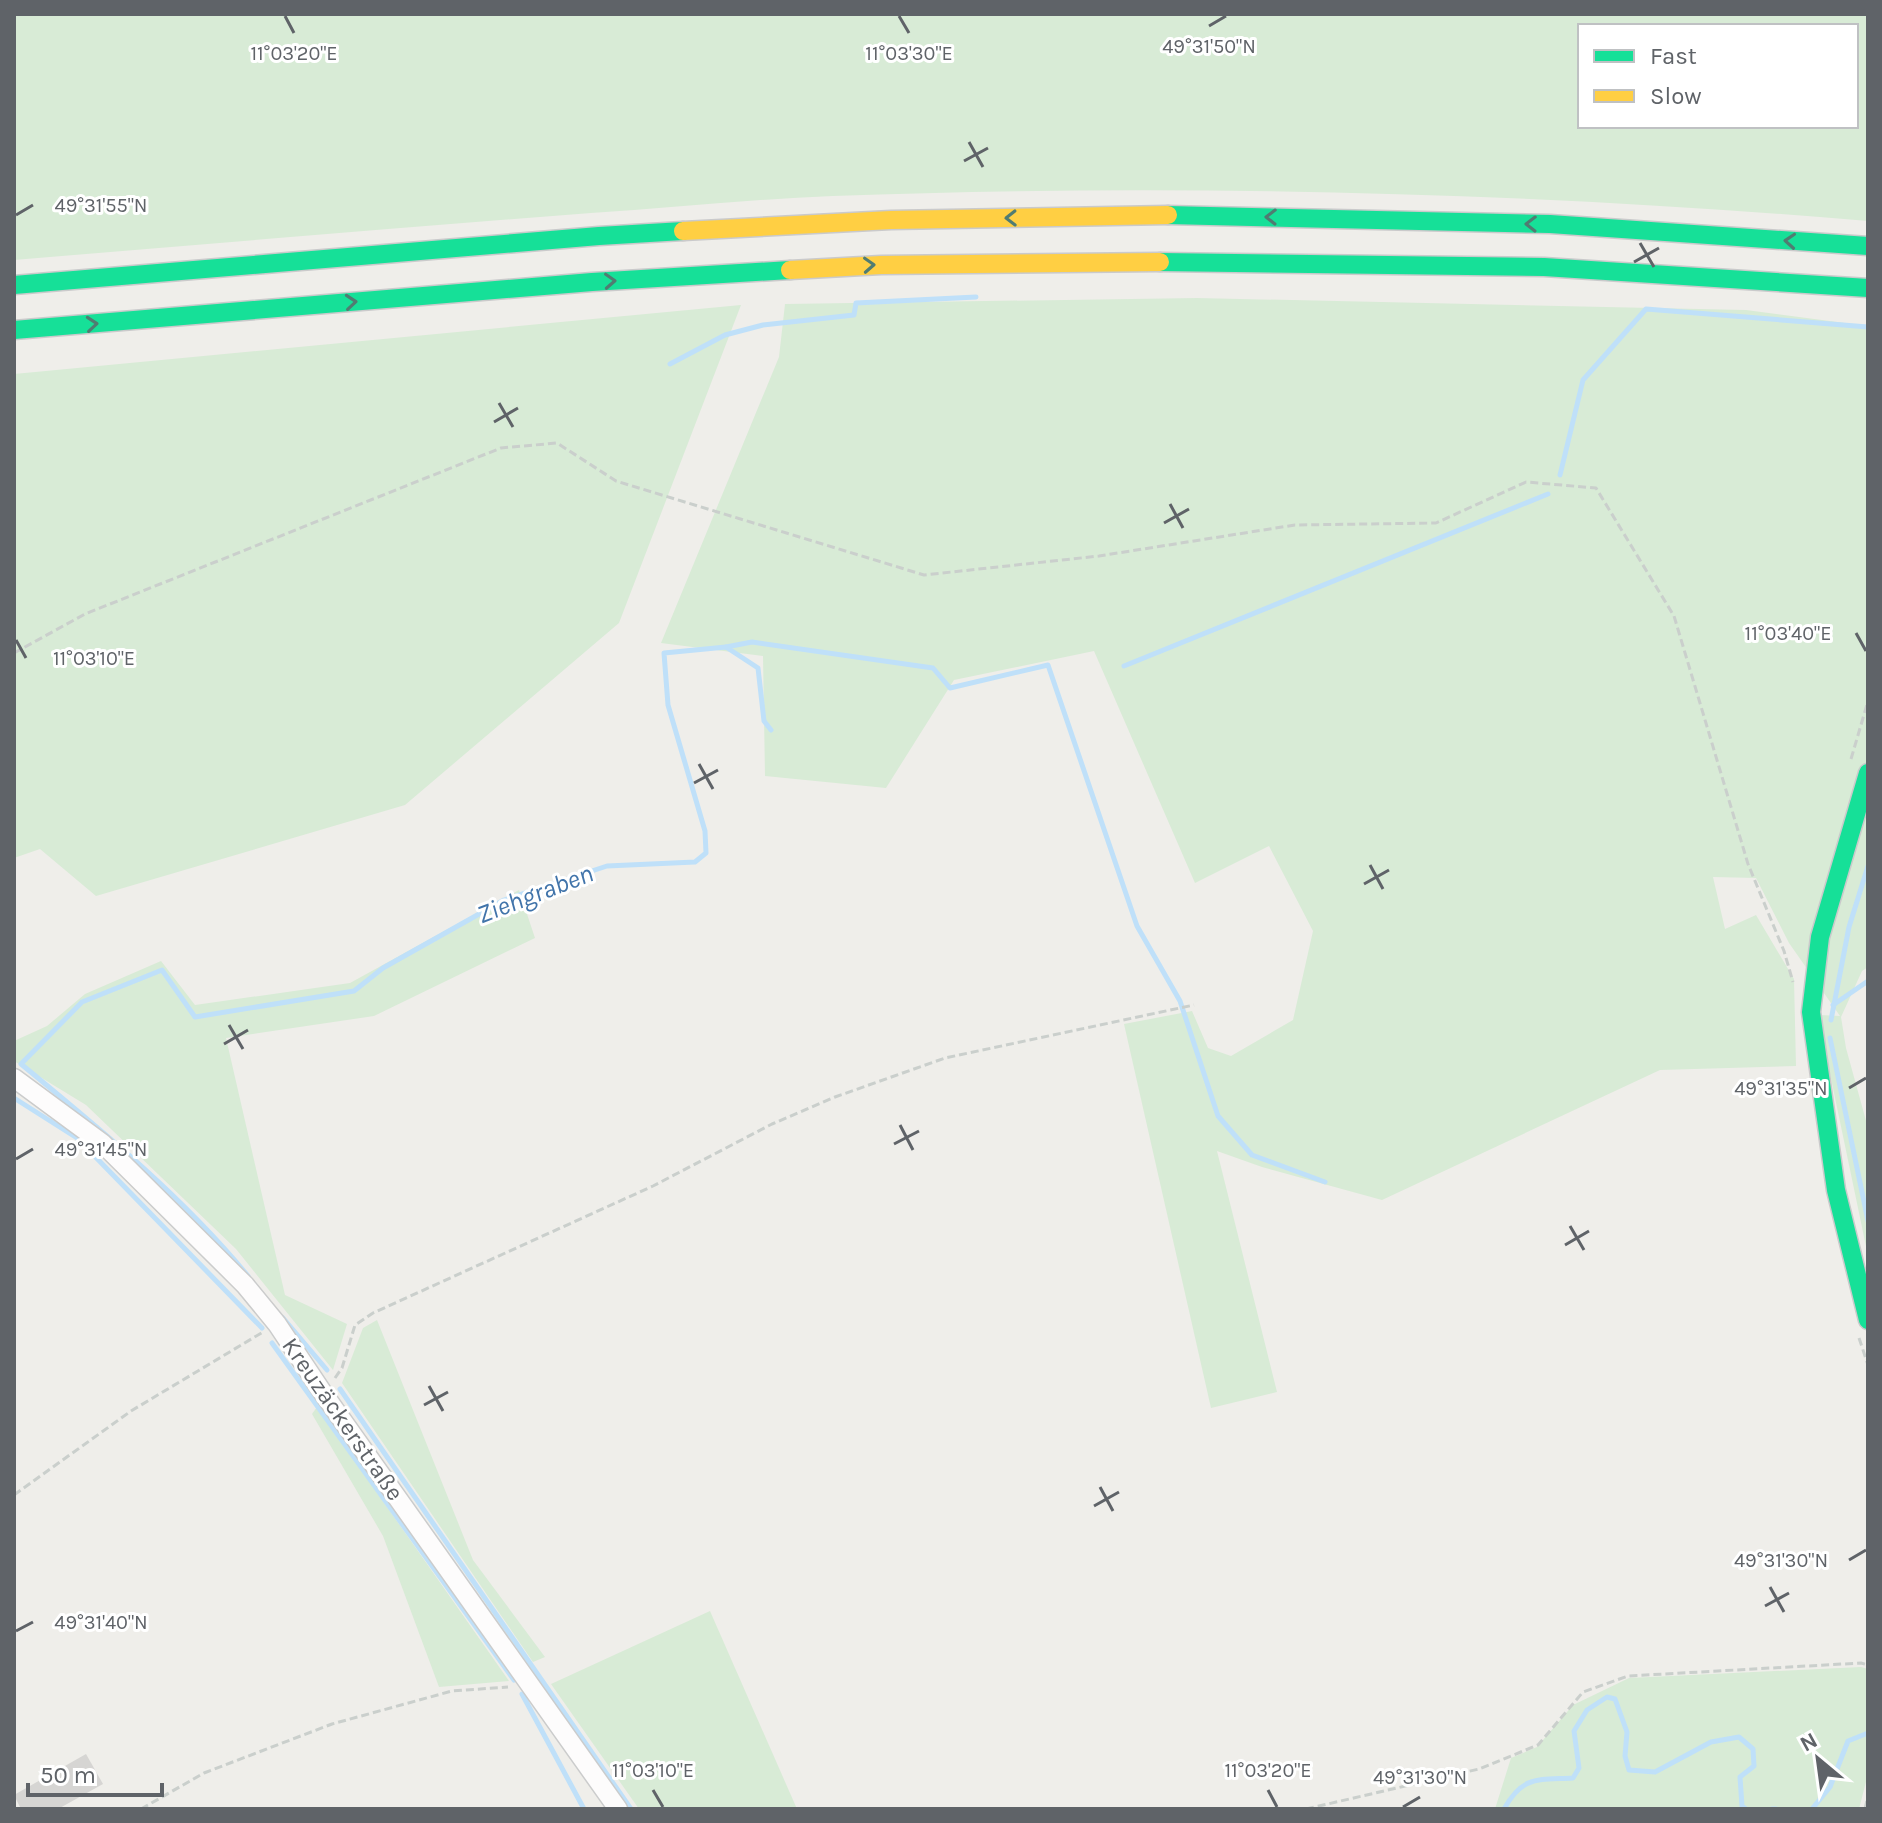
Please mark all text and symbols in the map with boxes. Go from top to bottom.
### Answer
legend [1578,24,1858,128]
text: 49°31'50"N [1162,35,1256,58]
text: 11°03'20"E [250,42,338,65]
text: 11°03'30"E [865,42,953,65]
text: Fast [1650,42,1697,70]
text: Slow [1650,82,1702,110]
text: 49°31'55"N [54,194,148,217]
one-way arrow [1004,209,1017,227]
one-way arrow [1264,209,1277,226]
one-way arrow [1524,215,1537,233]
one-way arrow [1783,233,1796,250]
one-way arrow [864,257,876,274]
one-way arrow [604,273,617,290]
one-way arrow [345,294,358,311]
one-way arrow [86,316,99,333]
text: 11°03'40"E [1745,622,1831,645]
text: 11°03'10"E [53,647,135,670]
water label: Ziehgraben [472,858,598,930]
text: 49°31'35"N [1734,1077,1828,1100]
text: 49°31'45"N [55,1138,147,1161]
street label: Kreuzäckerstraße [276,1332,410,1506]
text: 49°31'30"N [1734,1549,1828,1572]
text: 49°31'40"N [54,1611,148,1634]
north arrow [1778,1719,1858,1799]
text: N [1796,1727,1822,1758]
scale bar [28,1747,162,1797]
text: 11°03'10"E [612,1759,694,1782]
text: 11°03'20"E [1224,1759,1312,1782]
text: 50 m [40,1761,96,1789]
text: 49°31'30"N [1373,1766,1467,1789]

